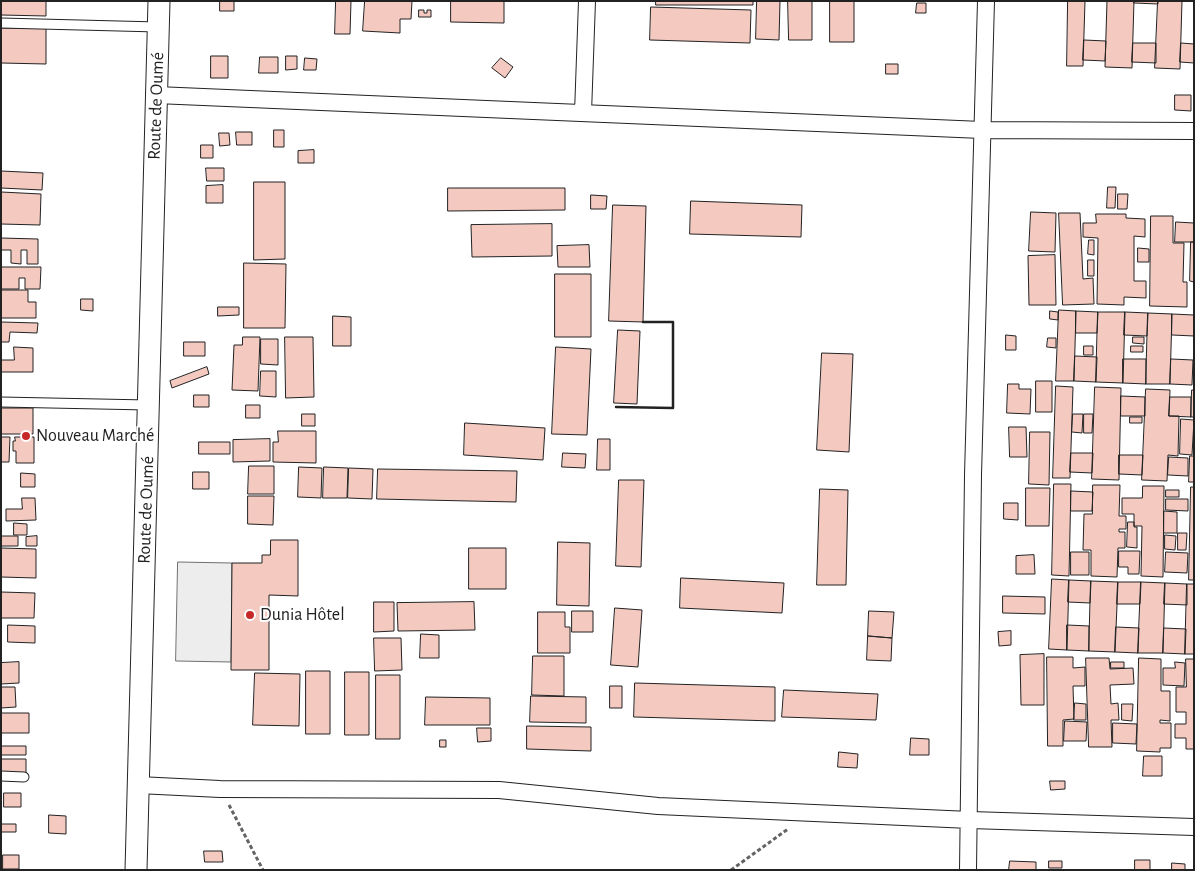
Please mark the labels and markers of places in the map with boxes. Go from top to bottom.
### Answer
place label: Nouveau Marché [36,425,154,447]
marker: Nouveau Marché [20,430,32,442]
place label: Dunia Hôtel [260,604,345,626]
marker: Dunia Hôtel [244,609,256,621]

